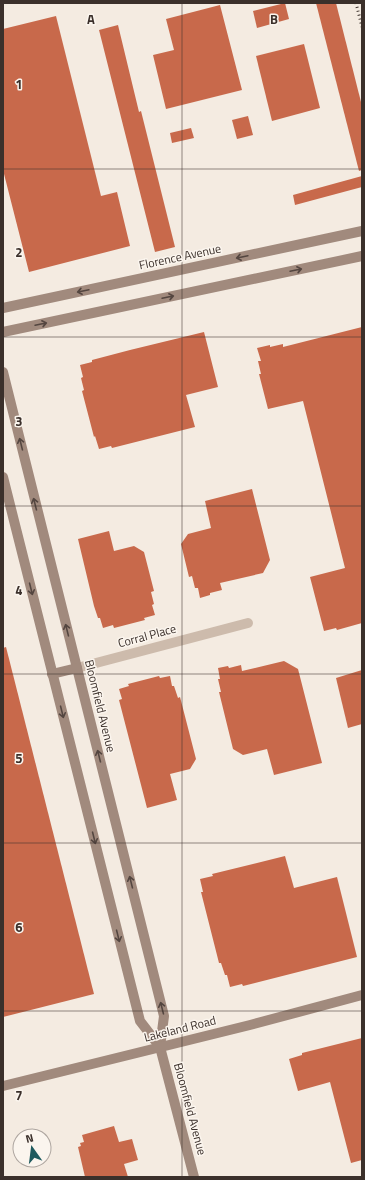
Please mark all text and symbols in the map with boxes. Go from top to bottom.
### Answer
text: A [87,9,95,29]
text: B [270,9,278,29]
text: 1 [15,74,23,94]
street label: Florence Avenue [137,239,223,274]
text: 2 [15,242,23,262]
one-way arrow [236,254,249,262]
one-way arrow [289,266,302,274]
one-way arrow [77,288,90,296]
one-way arrow [162,292,175,300]
one-way arrow [34,319,47,327]
text: 3 [15,411,23,431]
one-way arrow [16,438,24,451]
one-way arrow [31,498,39,511]
text: 4 [15,580,23,600]
one-way arrow [28,582,36,595]
street label: Corral Place [116,619,178,652]
one-way arrow [63,624,71,637]
street label: Bloomfield Avenue [80,658,121,754]
one-way arrow [58,705,66,718]
text: 5 [15,748,23,768]
one-way arrow [95,750,102,763]
one-way arrow [90,831,98,844]
one-way arrow [126,876,134,889]
text: 6 [15,917,23,937]
one-way arrow [115,929,123,942]
one-way arrow [158,1002,166,1015]
street label: Lakeland Road [142,1010,218,1047]
street label: Bloomfield Avenue [169,1061,212,1157]
text: 7 [15,1085,23,1105]
north arrow [12,1128,52,1168]
text: N [24,1130,35,1147]

